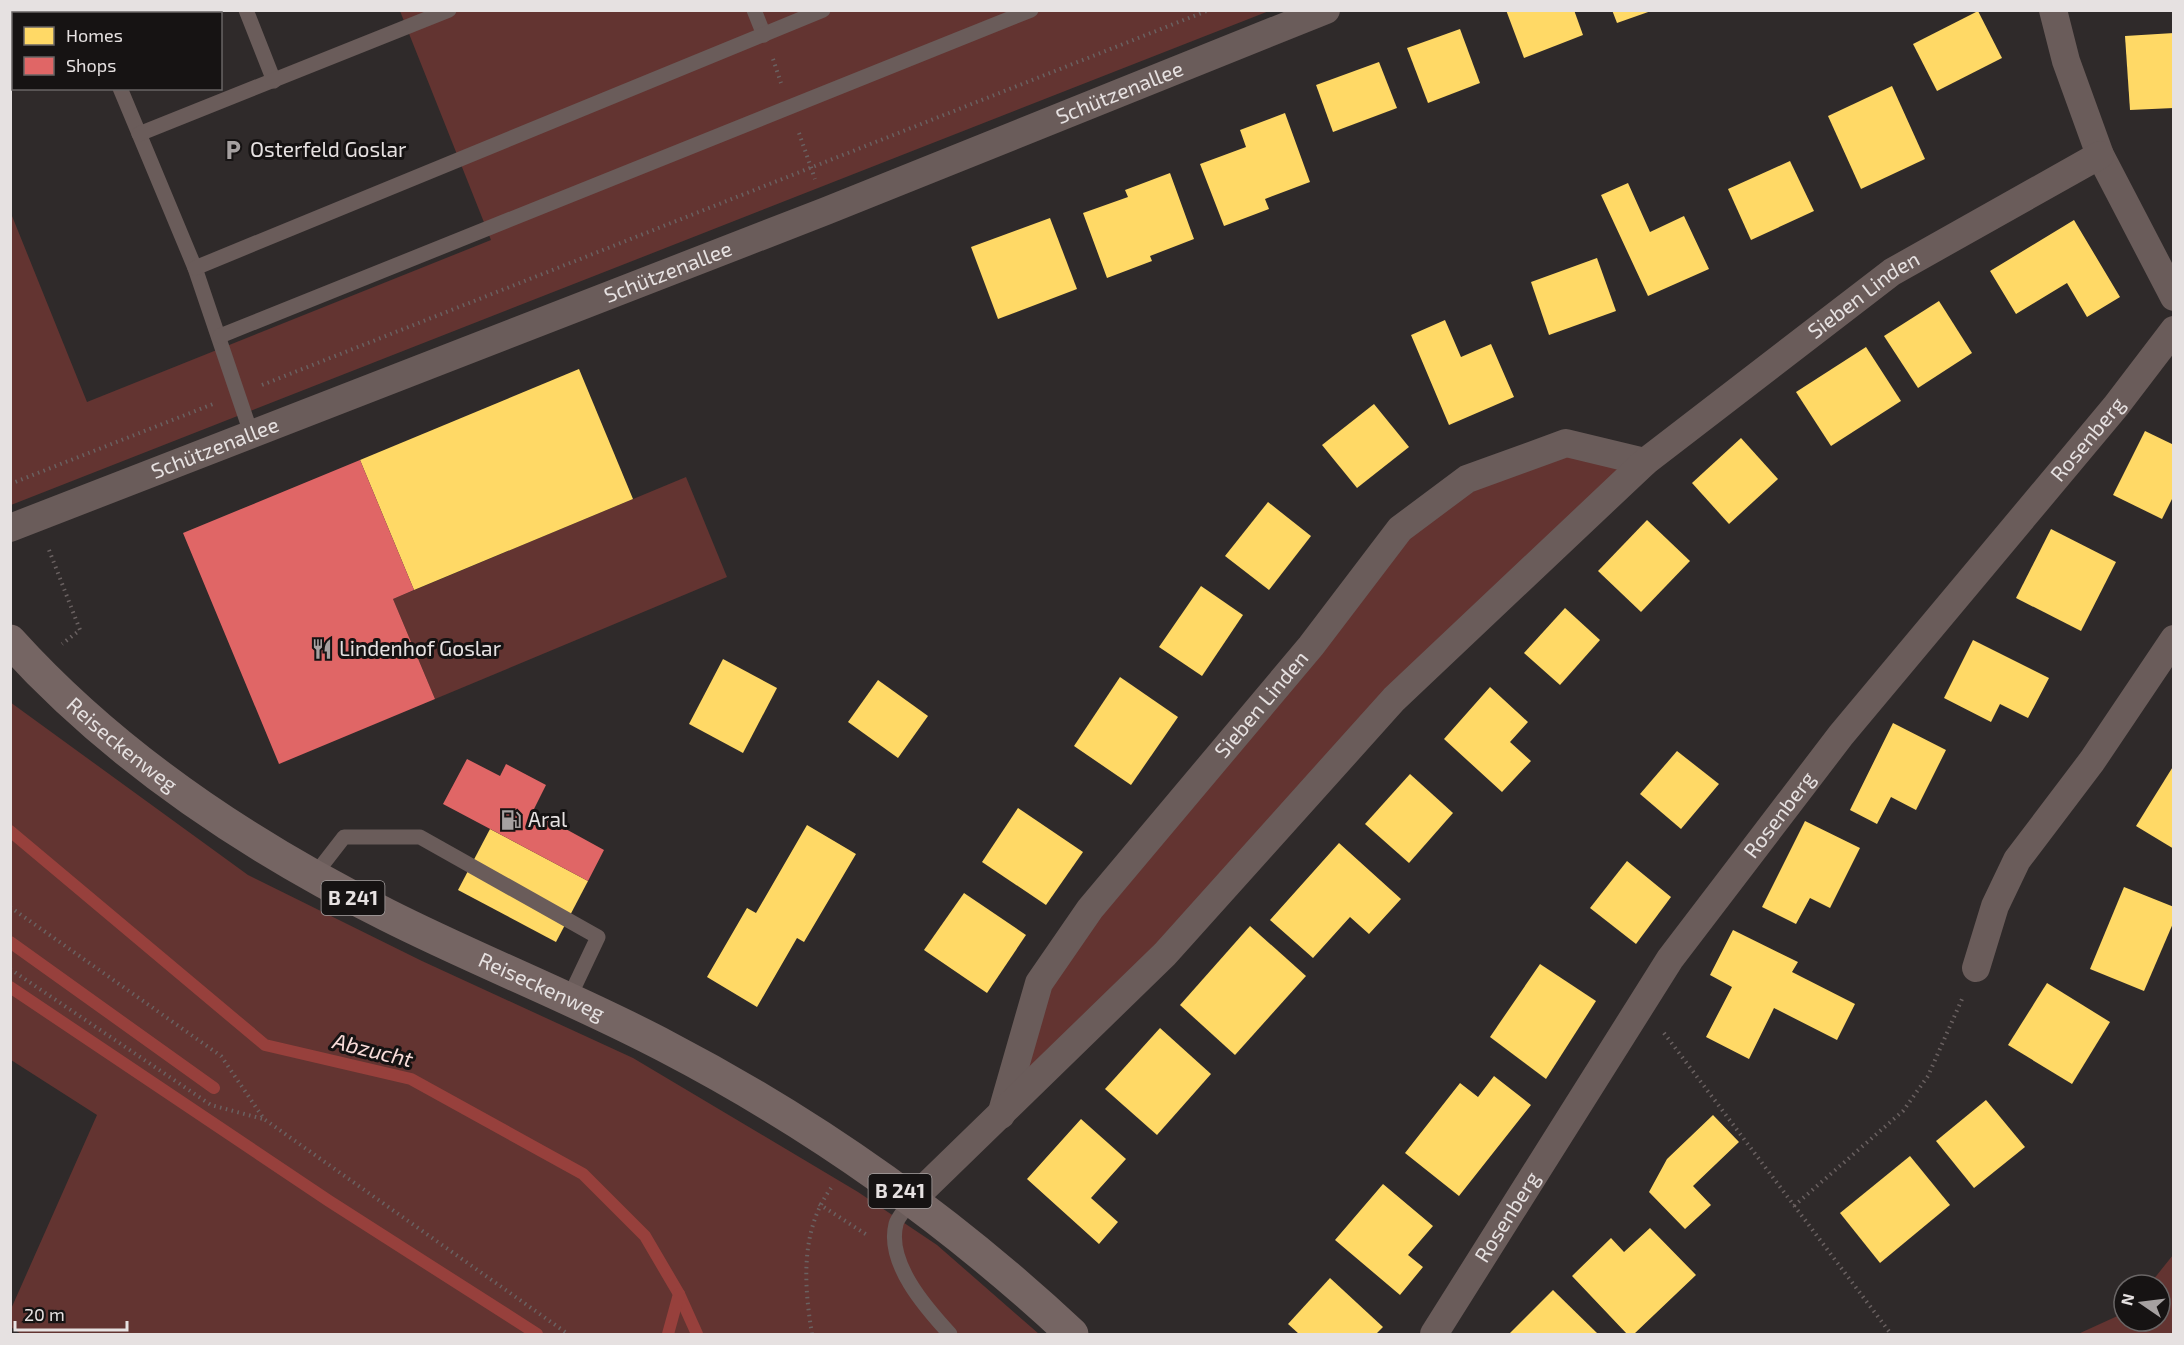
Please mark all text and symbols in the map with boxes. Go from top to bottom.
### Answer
legend [12,12,222,90]
text: Homes [66,24,123,46]
text: Shops [66,54,116,76]
street label: Schützenallee [1052,55,1186,128]
place label: Osterfeld Goslar [250,136,407,161]
parking icon: Osterfeld Goslar [221,138,245,162]
street label: Schützenallee [600,235,735,307]
street label: Sieben Linden [1802,245,1923,343]
street label: Rosenberg [2044,391,2129,486]
street label: Schützenallee [147,411,282,483]
place label: Lindenhof Goslar [339,635,502,660]
restaurant icon: Lindenhof Goslar [310,637,334,661]
street label: Sieben Linden [1208,645,1313,762]
street label: Reiseckenweg [62,691,183,797]
street label: Rosenberg [1738,766,1820,863]
place label: Aral [528,806,568,831]
fuel station icon: Aral [499,808,523,832]
road number: B 241 [322,881,385,915]
street label: Reiseckenweg [475,946,609,1025]
water label: Abzucht [330,1026,417,1072]
street label: Rosenberg [1468,1166,1544,1266]
road number: B 241 [868,1174,932,1208]
north arrow [2112,1273,2172,1333]
text: N [2116,1291,2138,1307]
scale bar [15,1294,128,1332]
text: 20 m [24,1303,65,1325]

